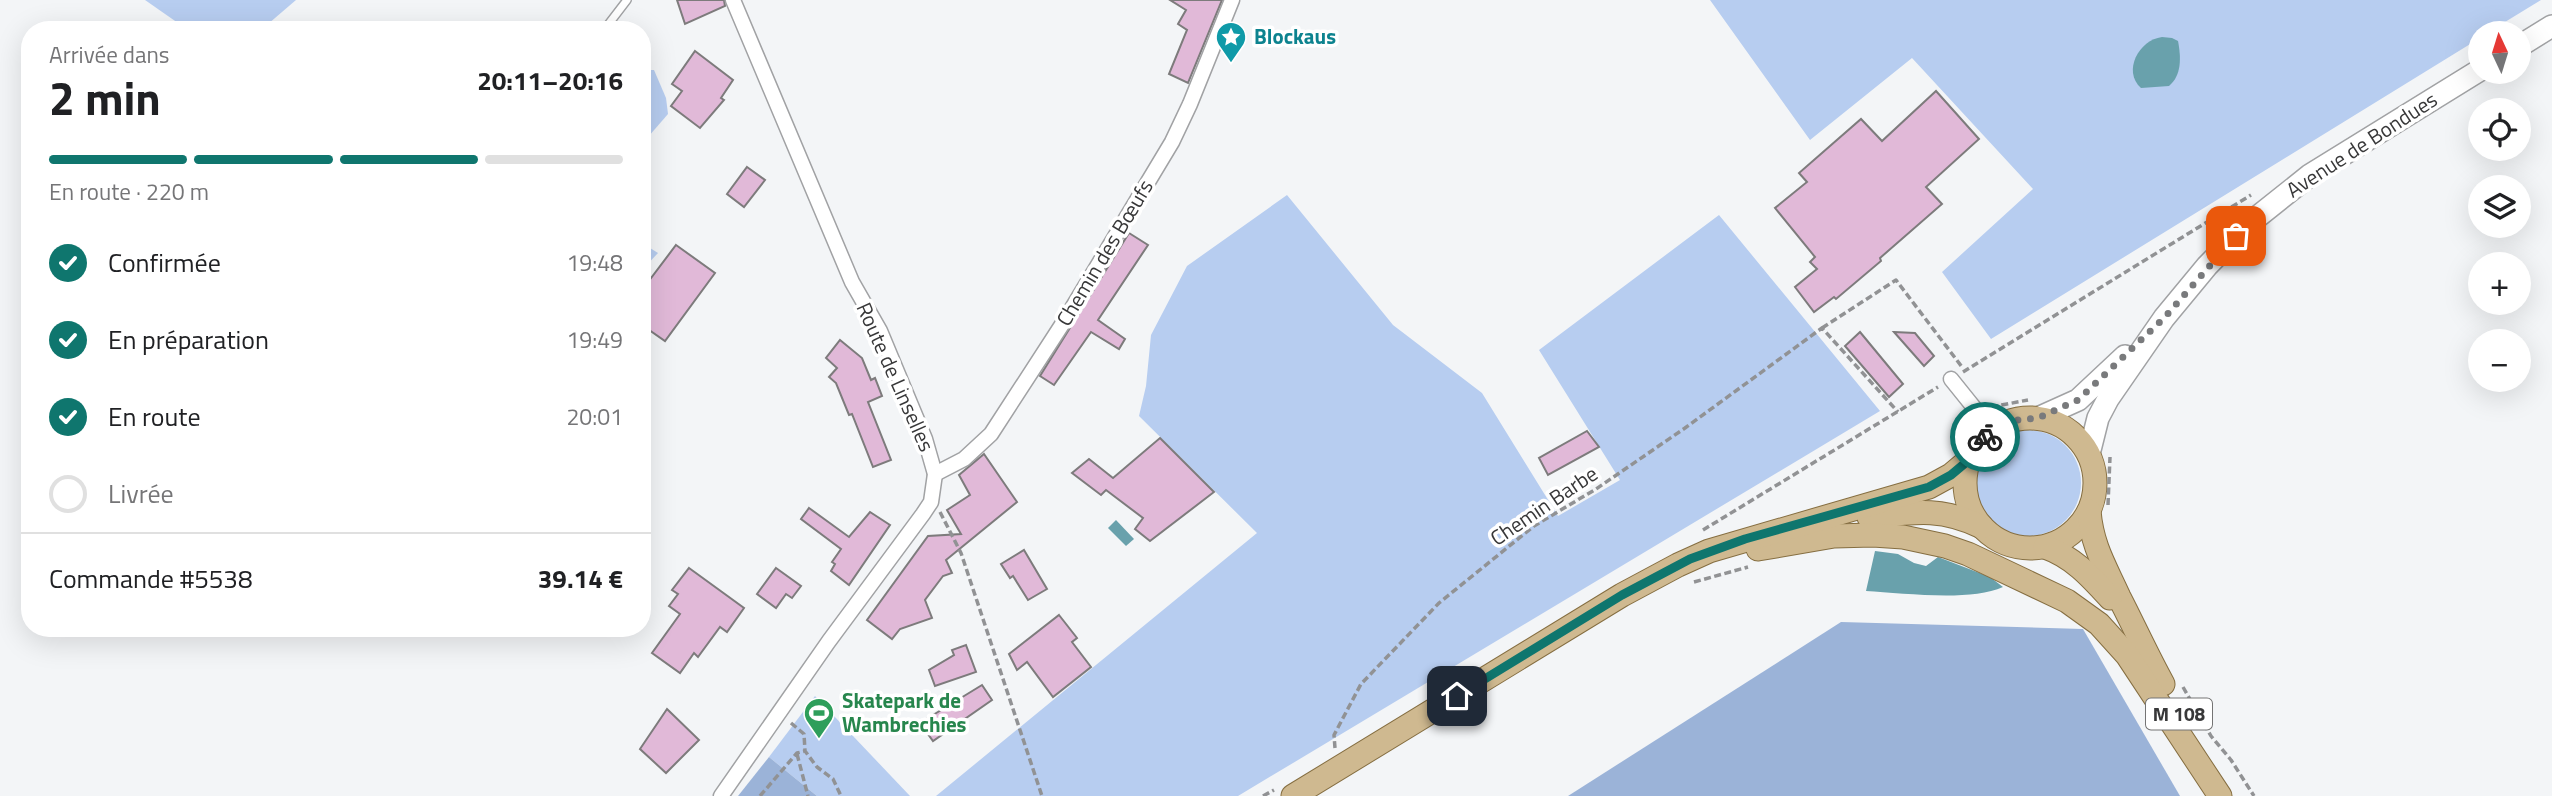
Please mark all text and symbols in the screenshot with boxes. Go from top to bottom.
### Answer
place icon: Blockaus [1214,20,1248,64]
place label: Blockaus [1254,20,1336,52]
north arrow [2468,21,2530,84]
map controls [2468,21,2531,392]
text: Arrivée dans [49,37,170,72]
text: 20:11–20:16 [477,61,623,100]
text: 2 min [49,63,161,133]
street label: Avenue de Bondues [2280,83,2443,205]
button: locate [2468,98,2531,161]
street label: Chemin des Bœufs [1048,173,1161,332]
text: En route · 220 m [49,174,209,209]
button: layers [2468,175,2531,238]
pin [2206,206,2266,266]
icon: bag [2217,217,2255,255]
text: Confirmée [108,243,221,282]
icon: check [49,244,87,282]
text: 19:48 [566,245,623,280]
button: + [2468,252,2531,315]
street label: Route de Linselles [849,297,943,456]
text: En préparation [108,320,269,359]
icon: check [49,321,87,359]
text: 19:49 [566,322,623,357]
button: − [2468,329,2531,392]
text: En route [108,397,201,436]
icon: check [49,398,87,436]
text: 20:01 [566,399,623,434]
courier [1950,402,2020,472]
icon: bike [1966,418,2004,456]
street label: Chemin Barbe [1483,457,1604,553]
text: Livrée [108,474,174,513]
text: Commande #5538 [49,559,252,598]
text: 39.14 € [538,559,623,598]
pin [1427,666,1487,726]
icon: home [1438,677,1476,715]
place label: Skatepark de Wambrechies [842,684,967,740]
sports icon: Skatepark de Wambrechies [802,696,836,740]
road number: M 108 [2146,698,2212,730]

